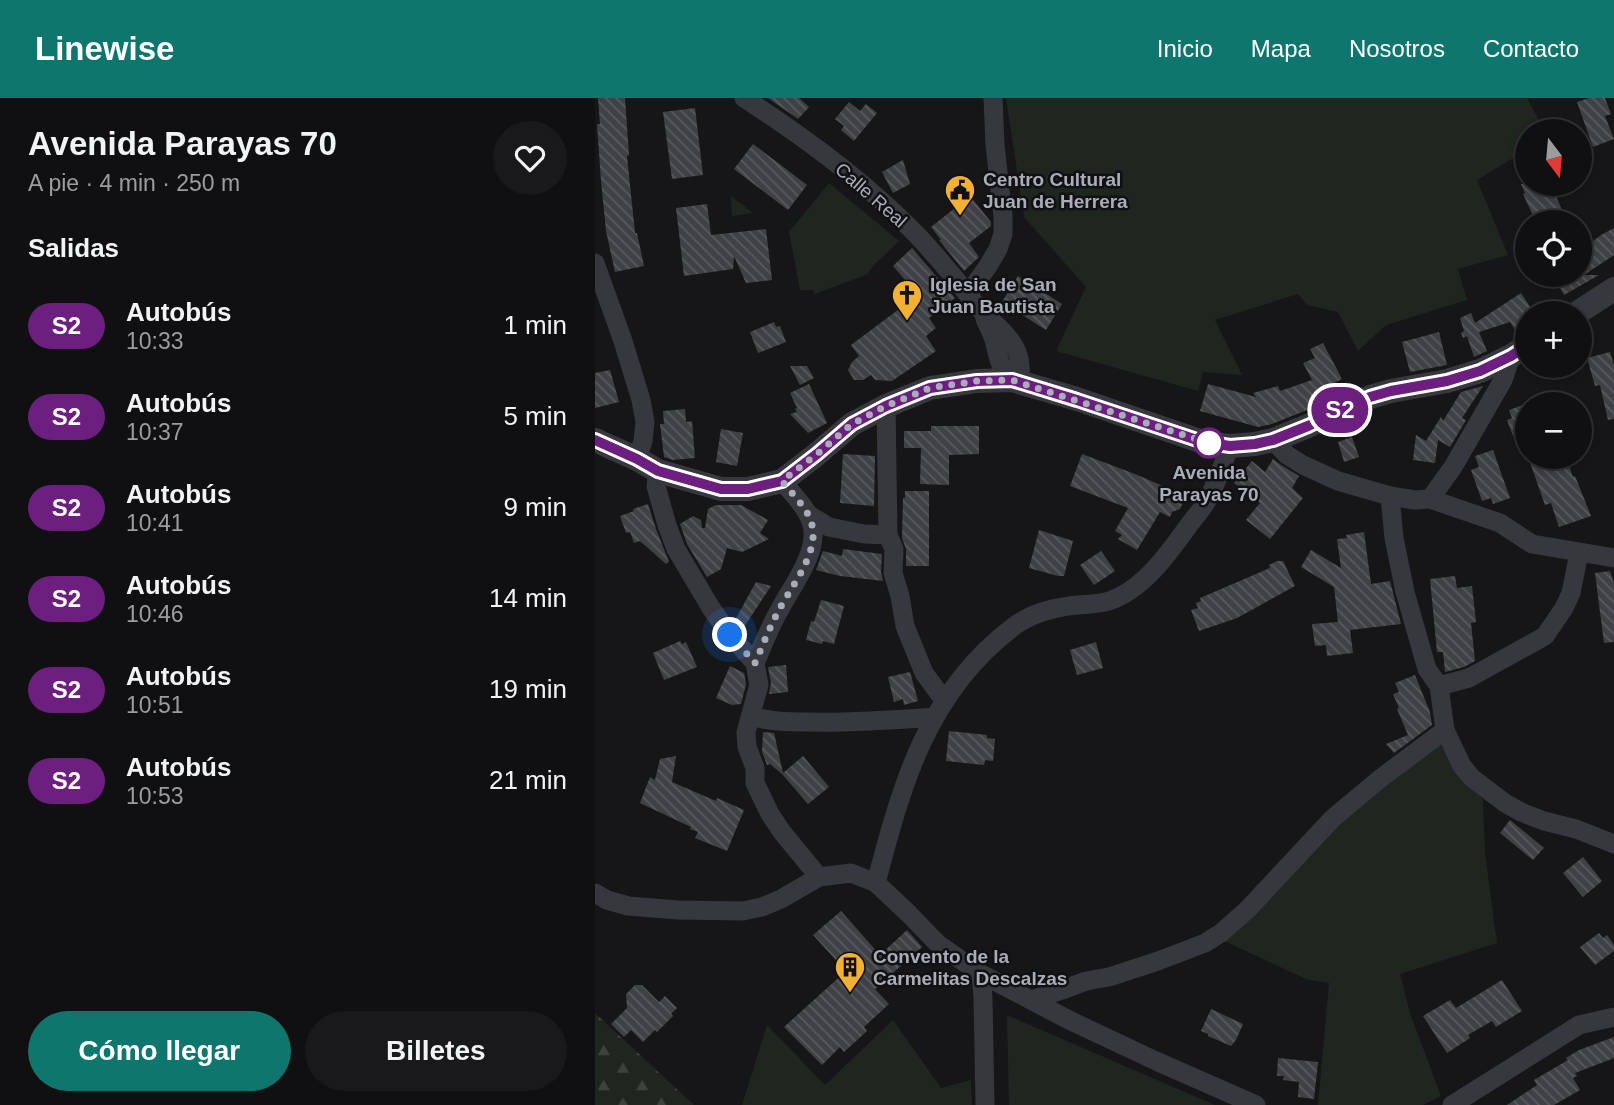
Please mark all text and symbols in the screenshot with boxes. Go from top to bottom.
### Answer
text: Linewise [35,30,174,67]
text: Inicio [1157,35,1213,62]
text: Mapa [1251,35,1311,62]
text: Nosotros [1349,35,1445,62]
text: Contacto [1483,35,1579,62]
north arrow [1515,119,1593,196]
map controls [1515,119,1592,469]
button: heart [493,121,567,195]
text: Avenida Parayas 70 [28,125,337,162]
street label: Calle Real [831,158,911,232]
place label: Centro Cultural Juan de Herrera [983,169,1128,212]
text: A pie · 4 min · 250 m [28,170,240,196]
public building icon: Centro Cultural Juan de Herrera [943,173,977,217]
button: locate [1515,210,1592,287]
text: Salidas [28,233,119,263]
place label: Iglesia de San Juan Bautista [930,274,1057,317]
church icon: Iglesia de San Juan Bautista [890,278,924,322]
text: Autobús [126,297,231,327]
button: + [1515,301,1592,378]
text: 1 min [503,310,567,340]
text: S2 [52,312,81,339]
text: 10:33 [126,328,184,354]
line badge: S2 [1309,387,1371,433]
text: Autobús [126,388,231,418]
button: − [1515,392,1592,469]
text: S2 [1325,396,1355,423]
text: 5 min [503,401,567,431]
text: S2 [52,403,81,430]
text: 10:37 [126,419,184,445]
marker: Avenida Parayas 70 [1194,428,1224,458]
place label: Avenida Parayas 70 [1159,462,1259,505]
text: Autobús [126,479,231,509]
text: 9 min [503,492,567,522]
text: S2 [52,494,81,521]
text: 10:41 [126,510,184,536]
text: Autobús [126,570,231,600]
text: 14 min [489,583,567,613]
text: S2 [52,585,81,612]
text: 10:46 [126,601,184,627]
your location [712,617,747,652]
text: Autobús [126,661,231,691]
text: 19 min [489,674,567,704]
text: S2 [52,676,81,703]
text: 10:51 [126,692,184,718]
text: Autobús [126,752,231,782]
text: 21 min [489,765,567,795]
text: S2 [52,767,81,794]
text: 10:53 [126,783,184,809]
place label: Convento de la Carmelitas Descalzas [873,946,1067,989]
building icon: Convento de la Carmelitas Descalzas [833,950,867,994]
button: Cómo llegar [28,1011,291,1091]
button: Billetes [305,1011,567,1091]

